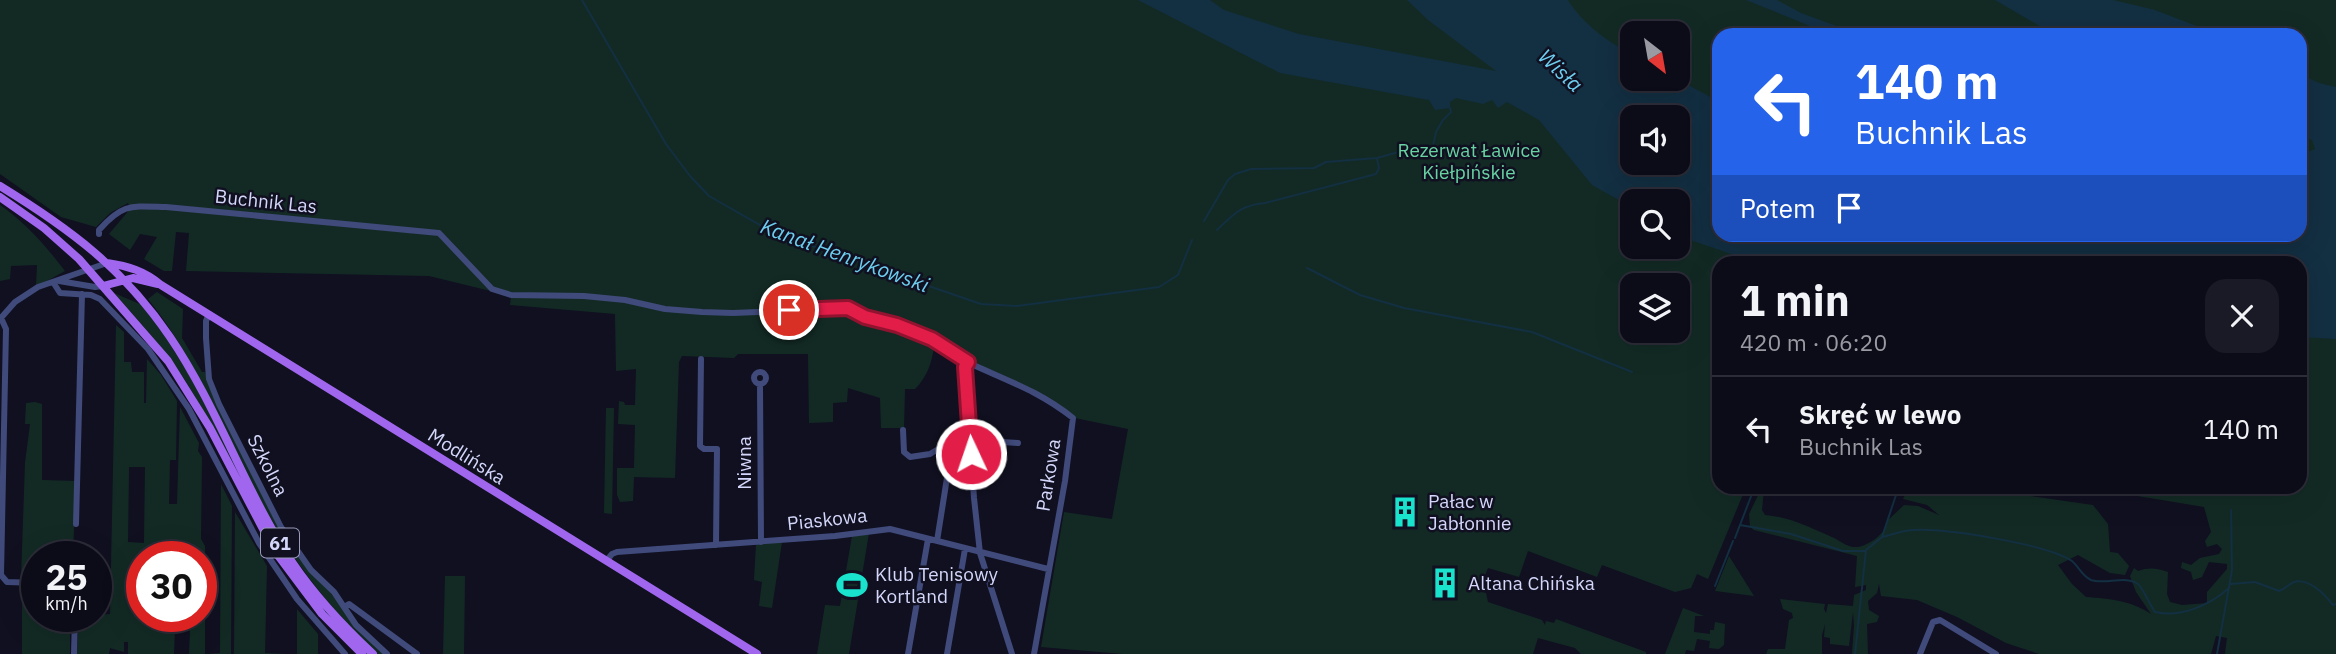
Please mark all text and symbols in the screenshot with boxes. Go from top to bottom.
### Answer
north arrow [1620,21,1690,91]
map controls [1620,21,1690,343]
water label: Wisła [1533,42,1589,98]
text: 140 m [1855,49,1999,112]
icon: left [1740,56,1831,147]
button: sound [1620,105,1690,175]
text: Buchnik Las [1855,111,2028,153]
park label: Rezerwat Ławice Kiełpińskie [1398,138,1541,184]
street label: Buchnik Las [214,184,318,218]
button: search [1620,189,1690,259]
icon: arrive [1830,189,1868,227]
text: Potem [1740,191,1816,225]
water label: Kanał Henrykowski [757,212,934,299]
button: layers [1620,273,1690,343]
text: 1 min [1740,273,1850,328]
button: close [2205,279,2279,353]
pin [759,280,819,340]
icon: arrive [770,291,808,329]
text: 420 m · 06:20 [1740,327,1887,357]
text: Skręć w lewo [1799,397,1961,431]
icon: left [1740,410,1778,448]
text: 140 m [2203,412,2279,446]
position arrow [934,417,1008,491]
street label: Modlińska [424,423,510,489]
street label: Szkolna [242,430,294,500]
text: Buchnik Las [1799,431,1923,461]
street label: Niwna [732,436,756,490]
street label: Parkowa [1030,437,1066,513]
place label: Pałac w Jabłonnie [1428,489,1512,535]
building icon: Pałac w Jabłonnie [1388,495,1422,529]
street label: Piaskowa [786,503,868,535]
road number: 61 [261,528,299,558]
speed limit sign: 30 [126,541,217,632]
text: 25 [45,554,88,600]
place label: Klub Tenisowy Kortland [875,562,999,608]
building icon: Altana Chińska [1428,566,1462,600]
sports icon: Klub Tenisowy Kortland [835,568,869,602]
place label: Altana Chińska [1468,571,1595,595]
text: km/h [45,592,88,615]

